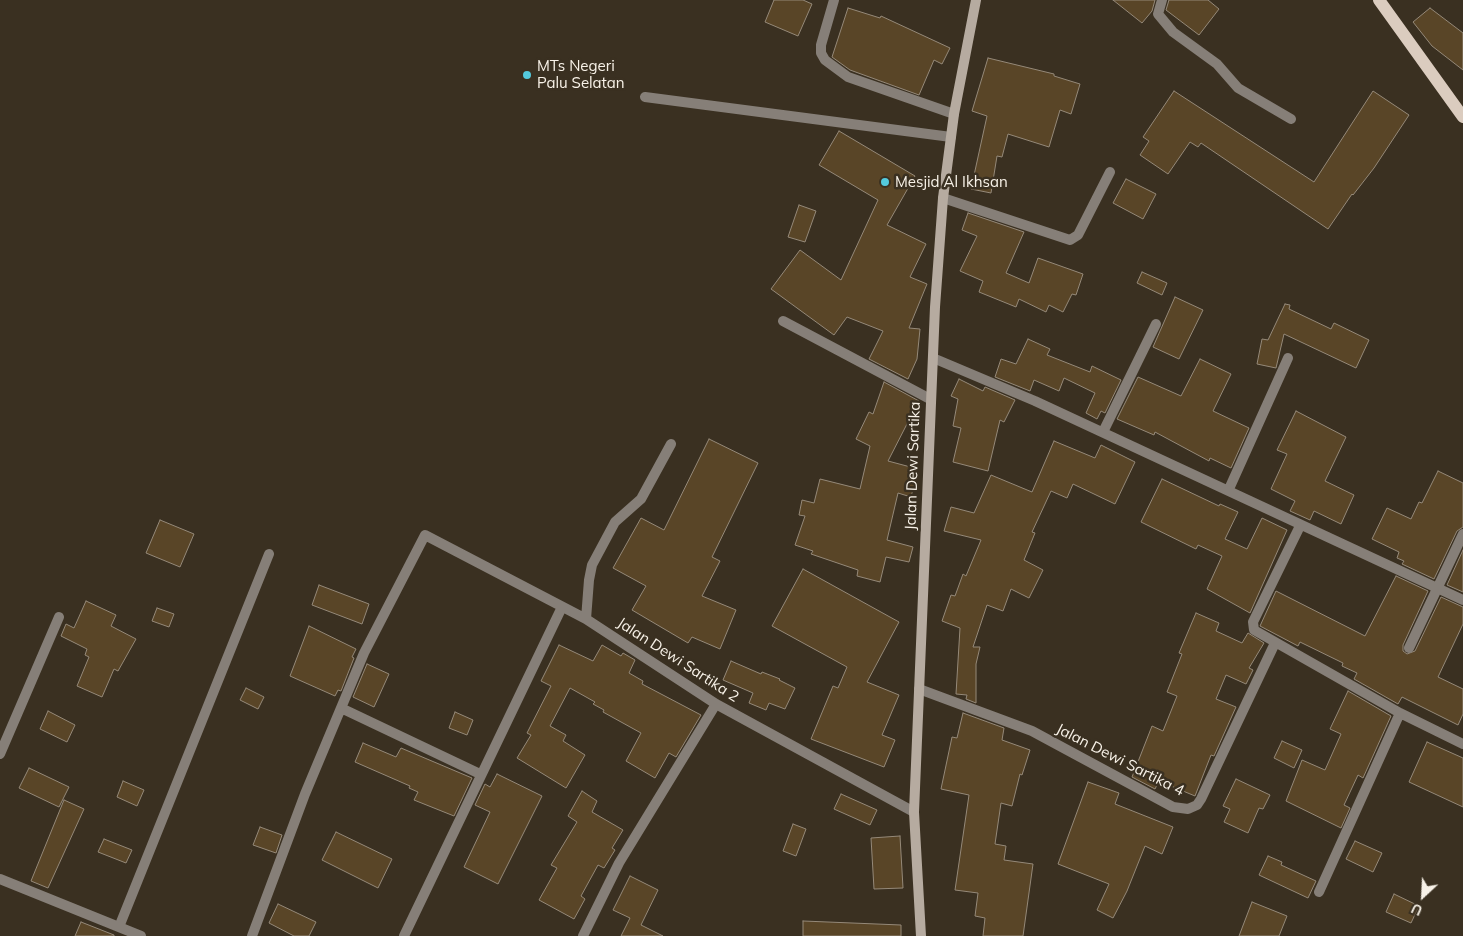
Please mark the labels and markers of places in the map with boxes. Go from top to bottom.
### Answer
place label: MTs Negeri Palu Selatan [537,57,625,92]
marker: MTs Negeri Palu Selatan [521,69,533,81]
place label: Mesjid Al Ikhsan [895,173,1008,191]
marker: Mesjid Al Ikhsan [879,176,891,188]

